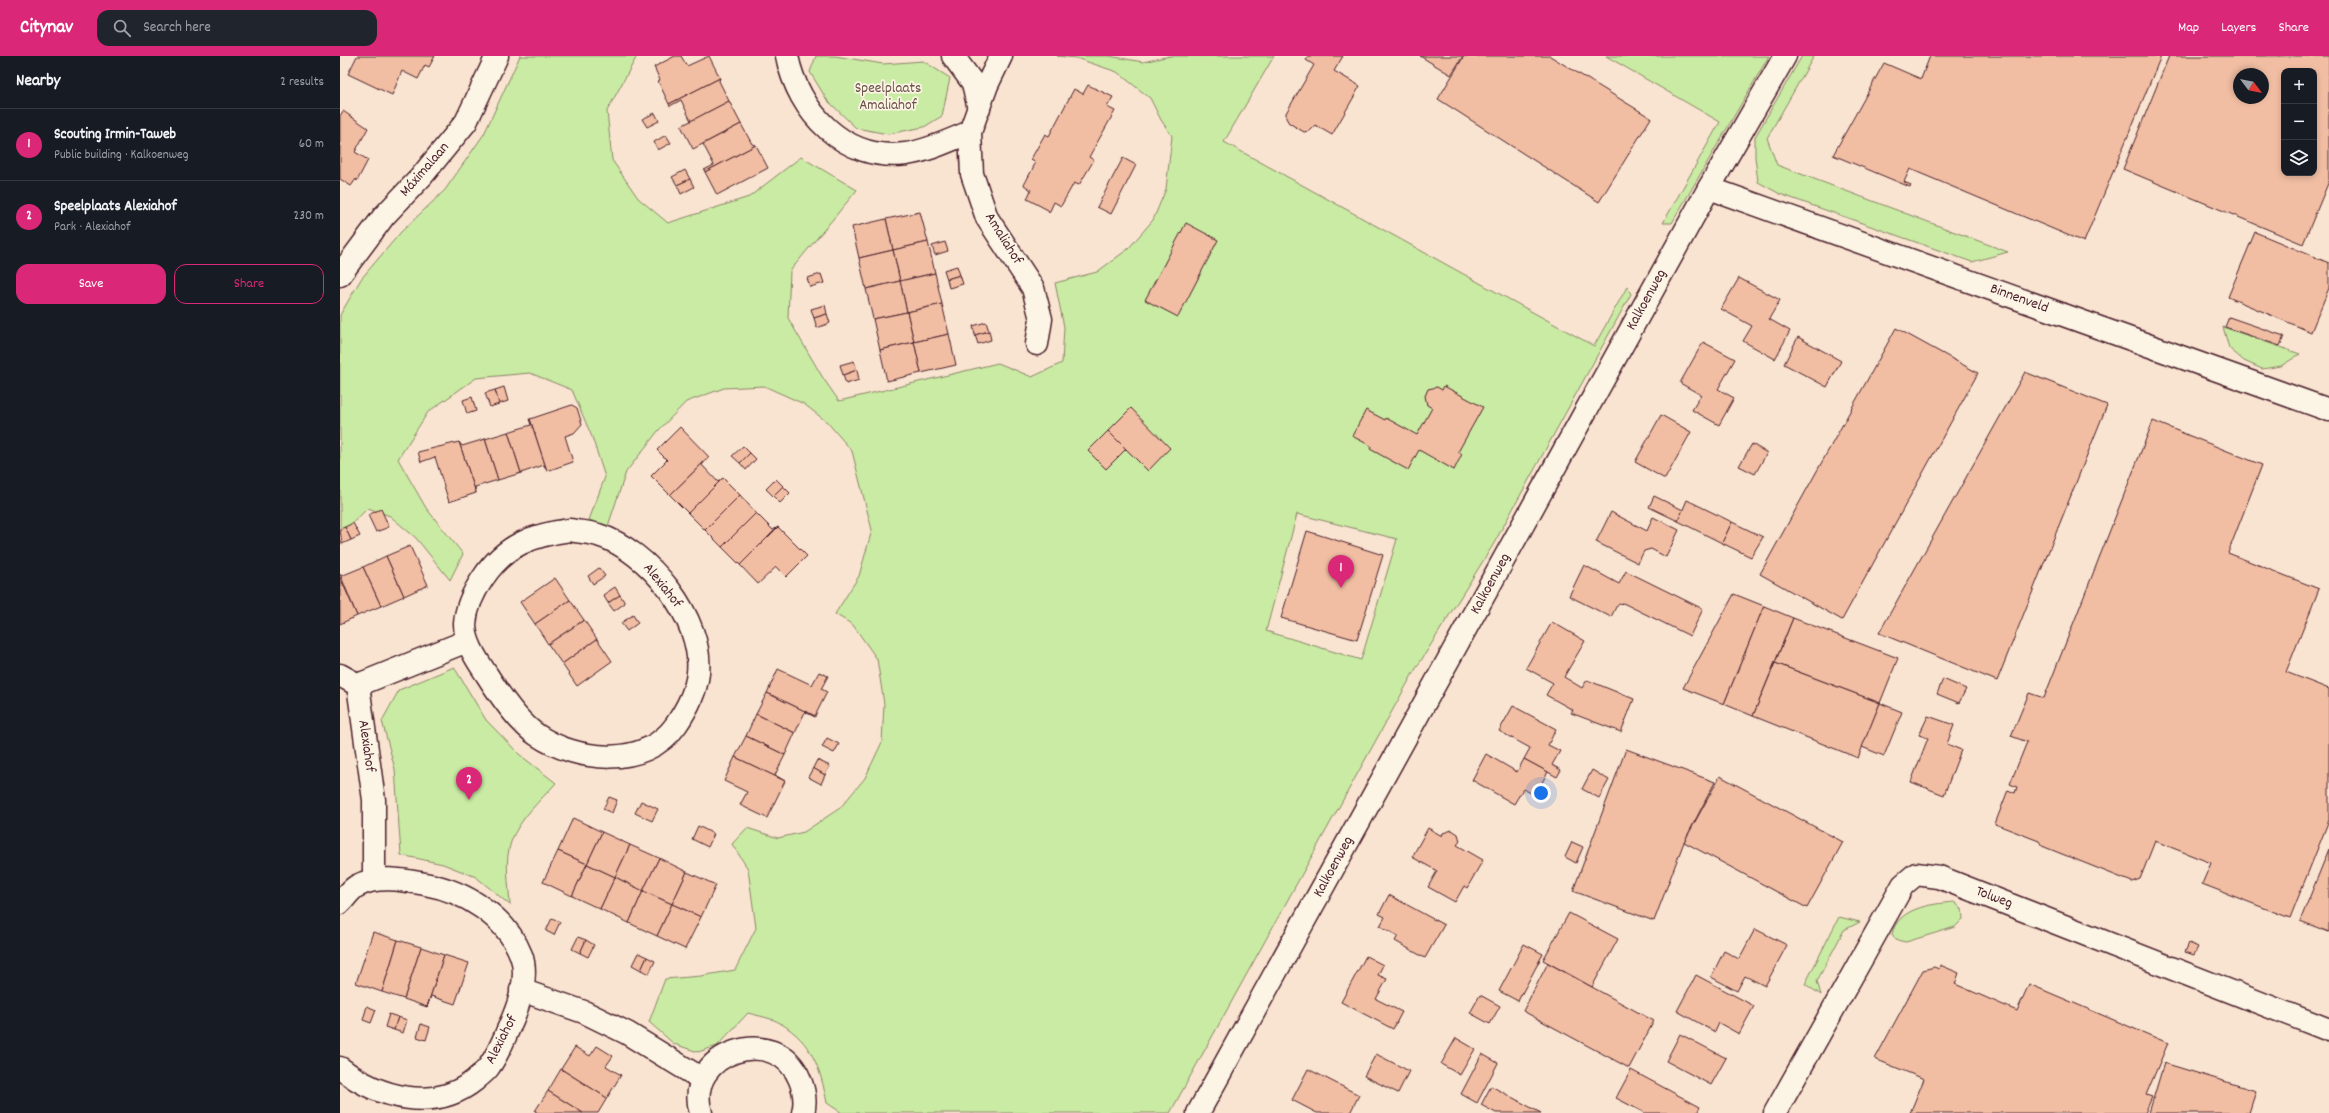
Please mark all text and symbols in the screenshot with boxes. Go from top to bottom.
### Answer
search box [97,10,377,46]
text: Citynav [20,15,73,42]
icon: search [111,17,133,39]
text: Search here [143,17,211,39]
text: Map [2178,18,2199,38]
text: Layers [2221,18,2256,38]
text: Share [2278,18,2309,38]
north arrow [2233,68,2269,104]
map controls [2281,68,2317,176]
button: + [2281,68,2317,104]
text: Nearby [16,70,60,94]
text: 2 results [280,73,324,92]
park label: Speelplaats Amaliahof [855,78,921,117]
button: − [2281,104,2317,140]
text: Scouting Irmin-Taweb [54,124,176,146]
text: 1 [28,135,30,154]
text: 60 m [299,135,324,154]
street label: Máximalaan [395,138,455,202]
button: layers [2281,140,2317,176]
text: Public building · Kalkoenweg [54,146,188,165]
text: Speelplaats Alexiahof [54,196,177,218]
text: 2 [26,207,32,226]
text: 230 m [294,207,324,226]
street label: Amaliahof [978,209,1028,270]
text: Park · Alexiahof [54,218,131,237]
button: Save [16,264,166,304]
button: Share [174,264,324,304]
street label: Kalkoenweg [1621,265,1673,335]
street label: Binnenveld [1987,278,2051,320]
street label: Kalkoenweg [1465,549,1517,619]
pin: 1 [1328,555,1354,588]
street label: Alexiahof [637,559,688,614]
street label: Alexiahof [351,718,381,774]
pin: 2 [456,767,482,800]
your location [1531,783,1551,803]
street label: Kalkoenweg [1308,832,1360,902]
street label: Tolweg [1972,881,2016,915]
street label: Alexiahof [480,1011,524,1068]

